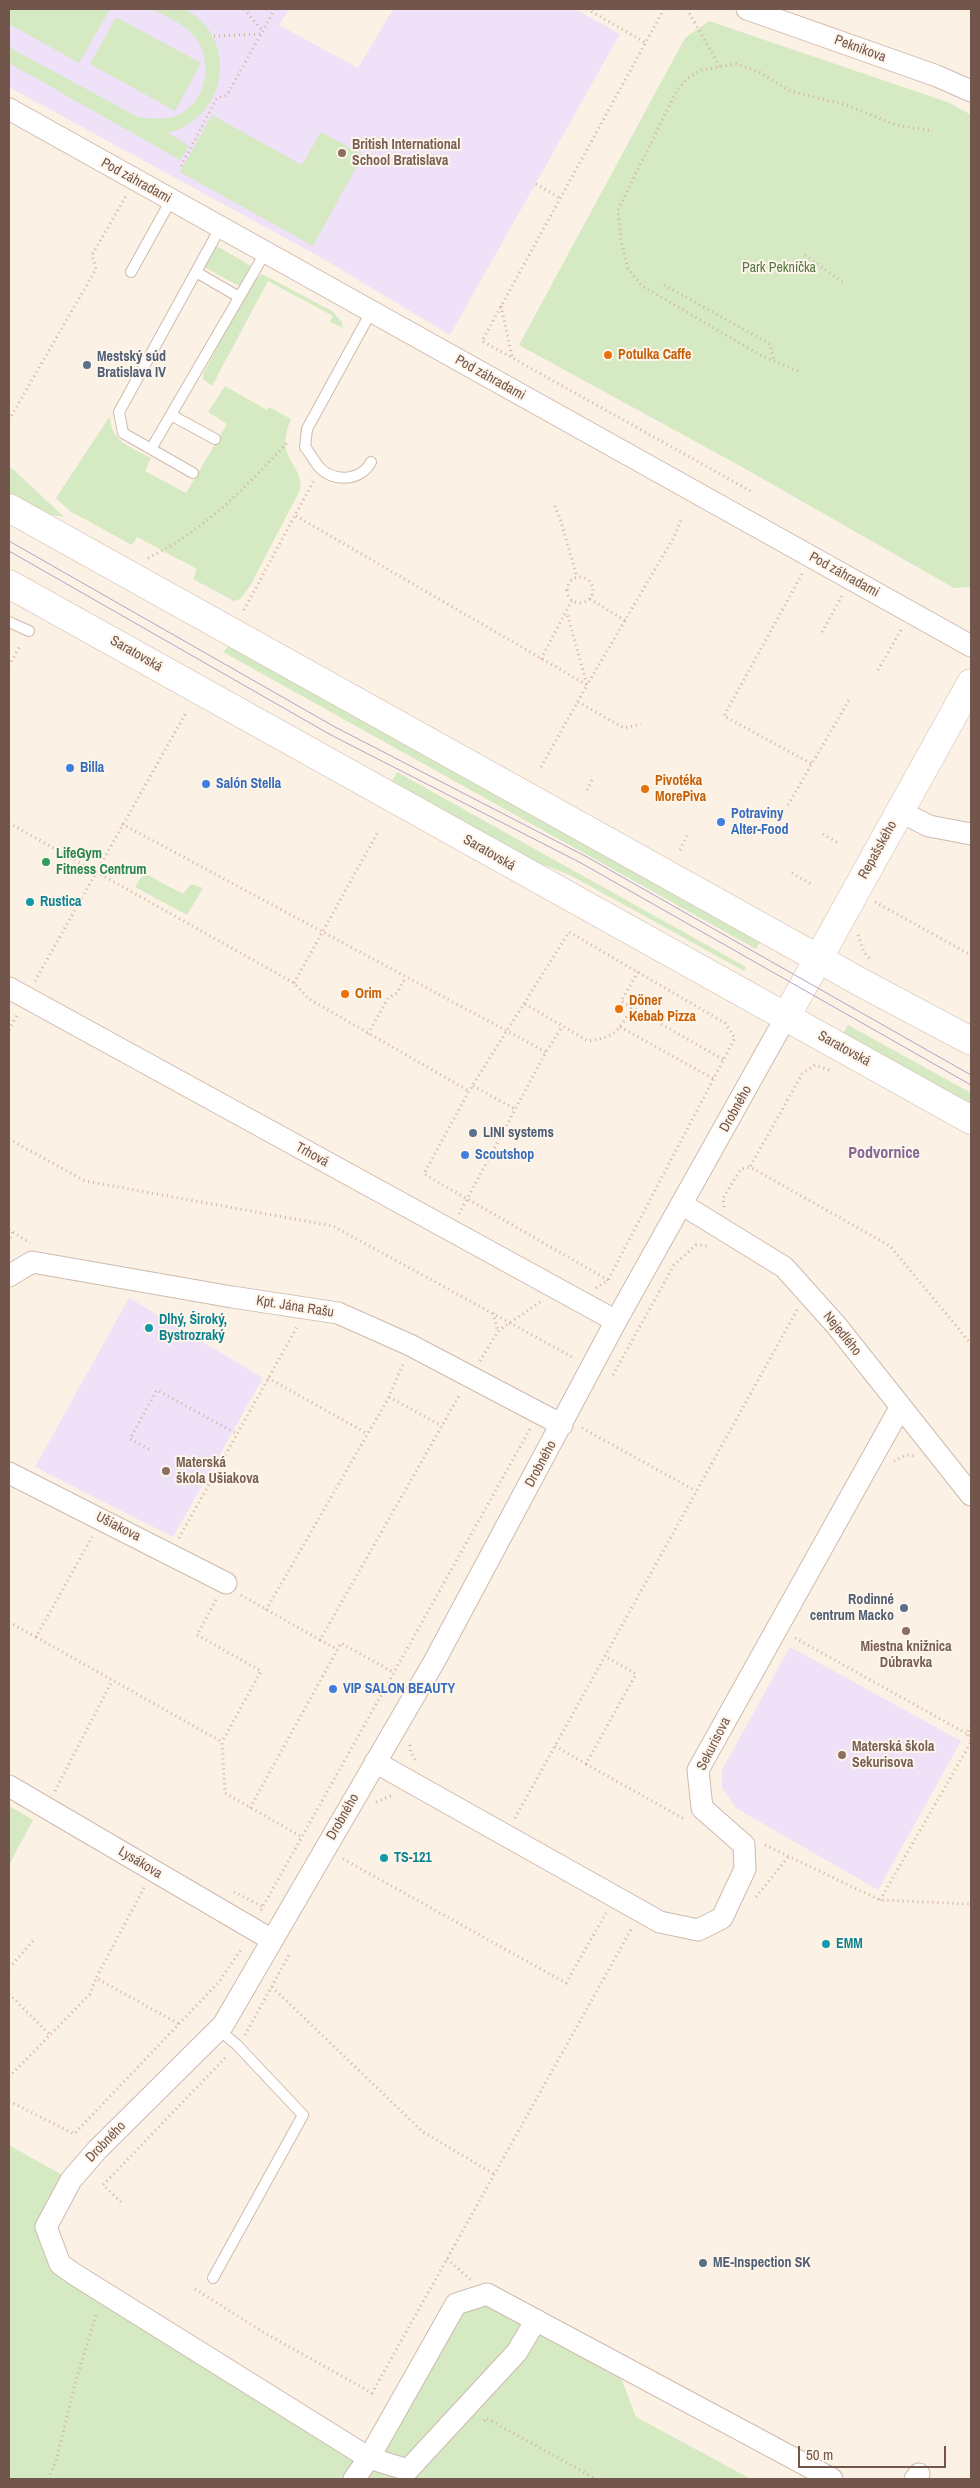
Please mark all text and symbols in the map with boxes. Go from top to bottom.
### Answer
street label: Pekníkova [832,32,888,66]
place label: British International School Bratislava [352,137,460,170]
marker: British International School Bratislava [336,147,348,159]
street label: Pod záhradami [98,155,174,207]
park label: Park Pekníčka [742,260,816,276]
place label: Potulka Caffe [618,347,691,363]
place label: Mestský súd Bratislava IV [97,349,166,382]
marker: Potulka Caffe [602,349,614,361]
street label: Pod záhradami [452,352,528,404]
marker: Mestský súd Bratislava IV [81,359,93,371]
street label: Pod záhradami [806,549,882,601]
street label: Saratovská [107,632,165,676]
place label: Billa [80,760,104,776]
marker: Billa [64,762,76,774]
place label: Pivotéka MorePiva [655,773,706,806]
place label: Salón Stella [216,776,281,792]
marker: Salón Stella [200,778,212,790]
marker: Pivotéka MorePiva [639,783,651,795]
place label: Potraviny Alter-Food [731,806,788,839]
marker: Potraviny Alter-Food [715,816,727,828]
street label: Repašského [855,818,901,882]
street label: Saratovská [460,831,518,875]
place label: LifeGym Fitness Centrum [56,846,147,879]
marker: LifeGym Fitness Centrum [40,856,52,868]
place label: Rustica [40,894,81,910]
marker: Rustica [24,896,36,908]
place label: Orim [355,986,382,1002]
marker: Orim [339,988,351,1000]
place label: Döner Kebab Pizza [629,993,696,1026]
marker: Döner Kebab Pizza [613,1003,625,1015]
street label: Saratovská [815,1028,873,1070]
street label: Drobného [716,1083,756,1135]
place label: LINI systems [483,1125,554,1141]
marker: LINI systems [467,1127,479,1139]
street label: Trhová [292,1139,332,1171]
district label: Podvornice [848,1144,920,1164]
place label: Scoutshop [475,1147,534,1163]
marker: Scoutshop [459,1149,471,1161]
street label: Kpt. Jána Rašu [255,1293,335,1321]
street label: Nejedlého [819,1309,865,1359]
place label: Dlhý, Široký, Bystrozraký [159,1312,227,1344]
marker: Dlhý, Široký, Bystrozraký [143,1322,155,1334]
street label: Drobného [522,1438,560,1490]
place label: Materská škola Ušiakova [176,1455,259,1488]
marker: Materská škola Ušiakova [160,1465,172,1477]
street label: Ušiakova [93,1509,143,1545]
place label: Rodinné centrum Macko [810,1592,894,1624]
marker: Rodinné centrum Macko [898,1602,910,1614]
marker: Miestna knižnica Dúbravka [900,1625,912,1637]
place label: Miestna knižnica Dúbravka [860,1639,952,1671]
place label: VIP SALON BEAUTY [343,1681,455,1697]
marker: VIP SALON BEAUTY [327,1683,339,1695]
street label: Sekurisova [693,1715,735,1773]
place label: Materská škola Sekurisova [852,1739,934,1771]
marker: Materská škola Sekurisova [836,1749,848,1761]
street label: Drobného [323,1791,363,1843]
street label: Lysákova [115,1843,165,1883]
place label: TS-121 [394,1850,432,1866]
marker: TS-121 [378,1852,390,1864]
place label: EMM [836,1936,863,1952]
marker: EMM [820,1938,832,1950]
street label: Drobného [82,2118,130,2166]
place label: ME-Inspection SK [713,2255,811,2271]
marker: ME-Inspection SK [697,2257,709,2269]
scale bar [800,2436,948,2468]
text: 50 m [806,2444,833,2465]

